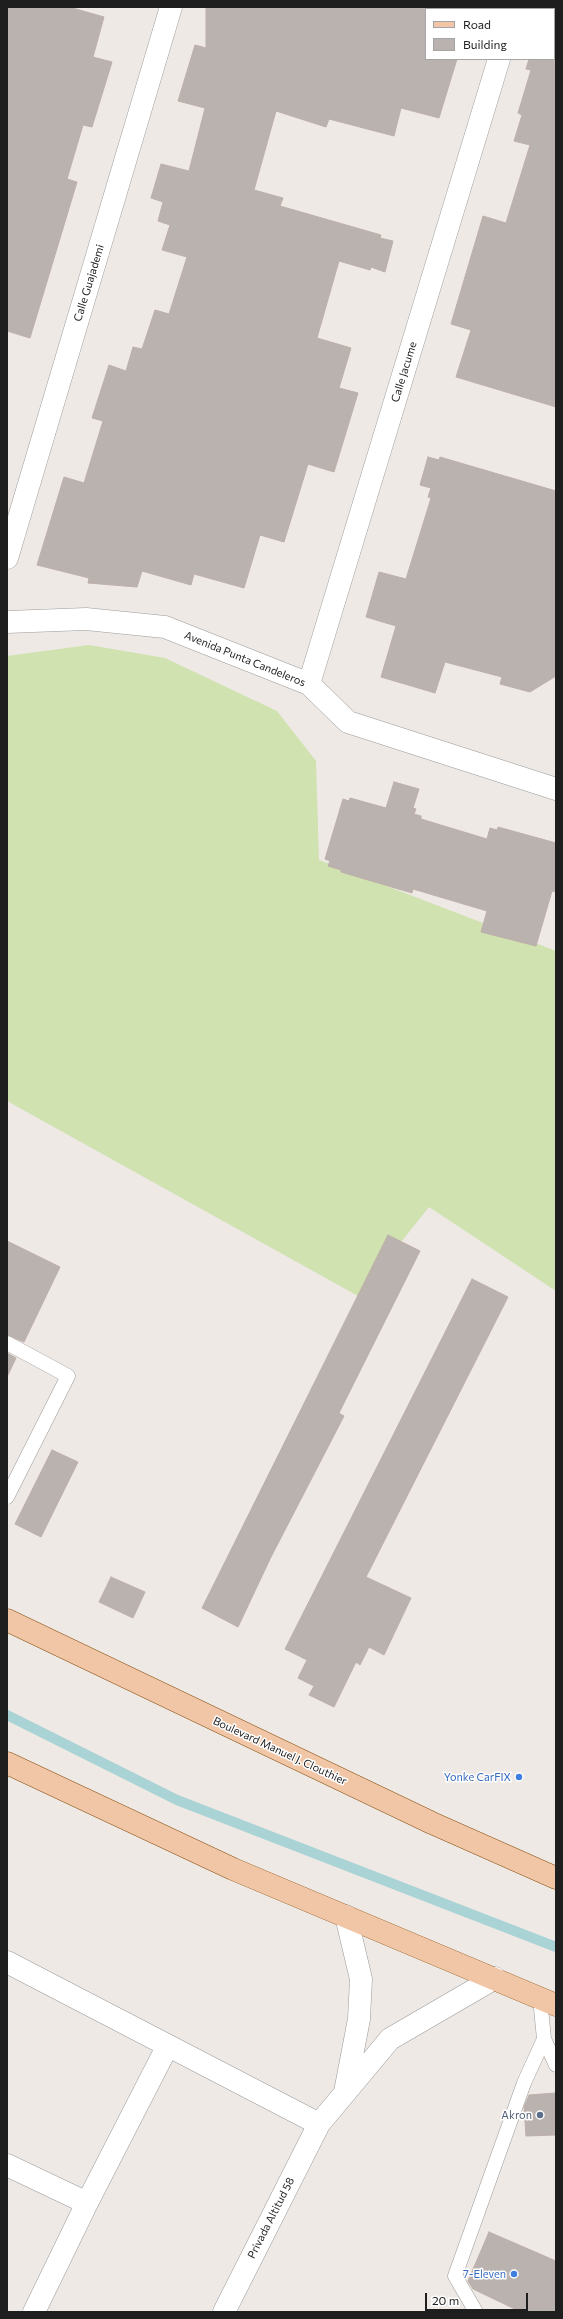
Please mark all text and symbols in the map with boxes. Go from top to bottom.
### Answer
legend [425,8,555,60]
text: Road [463,17,491,31]
text: Building [463,37,507,51]
street label: Calle Guajademi [71,243,107,323]
street label: Calle Jacume [389,340,419,404]
street label: Avenida Punta Candeleros [182,629,308,689]
street label: Boulevard Manuel J. Clouthier [211,1714,349,1788]
place label: Yonke CarFIX [444,1770,511,1784]
marker: Yonke CarFIX [514,1772,524,1782]
place label: Akron [501,2108,532,2122]
marker: Akron [535,2110,545,2120]
street label: Privada Altitud 58 [245,2175,297,2261]
place label: 7-Eleven [463,2267,506,2281]
marker: 7-Eleven [509,2269,519,2279]
scale bar [427,2285,530,2311]
text: 20 m [432,2293,459,2307]

